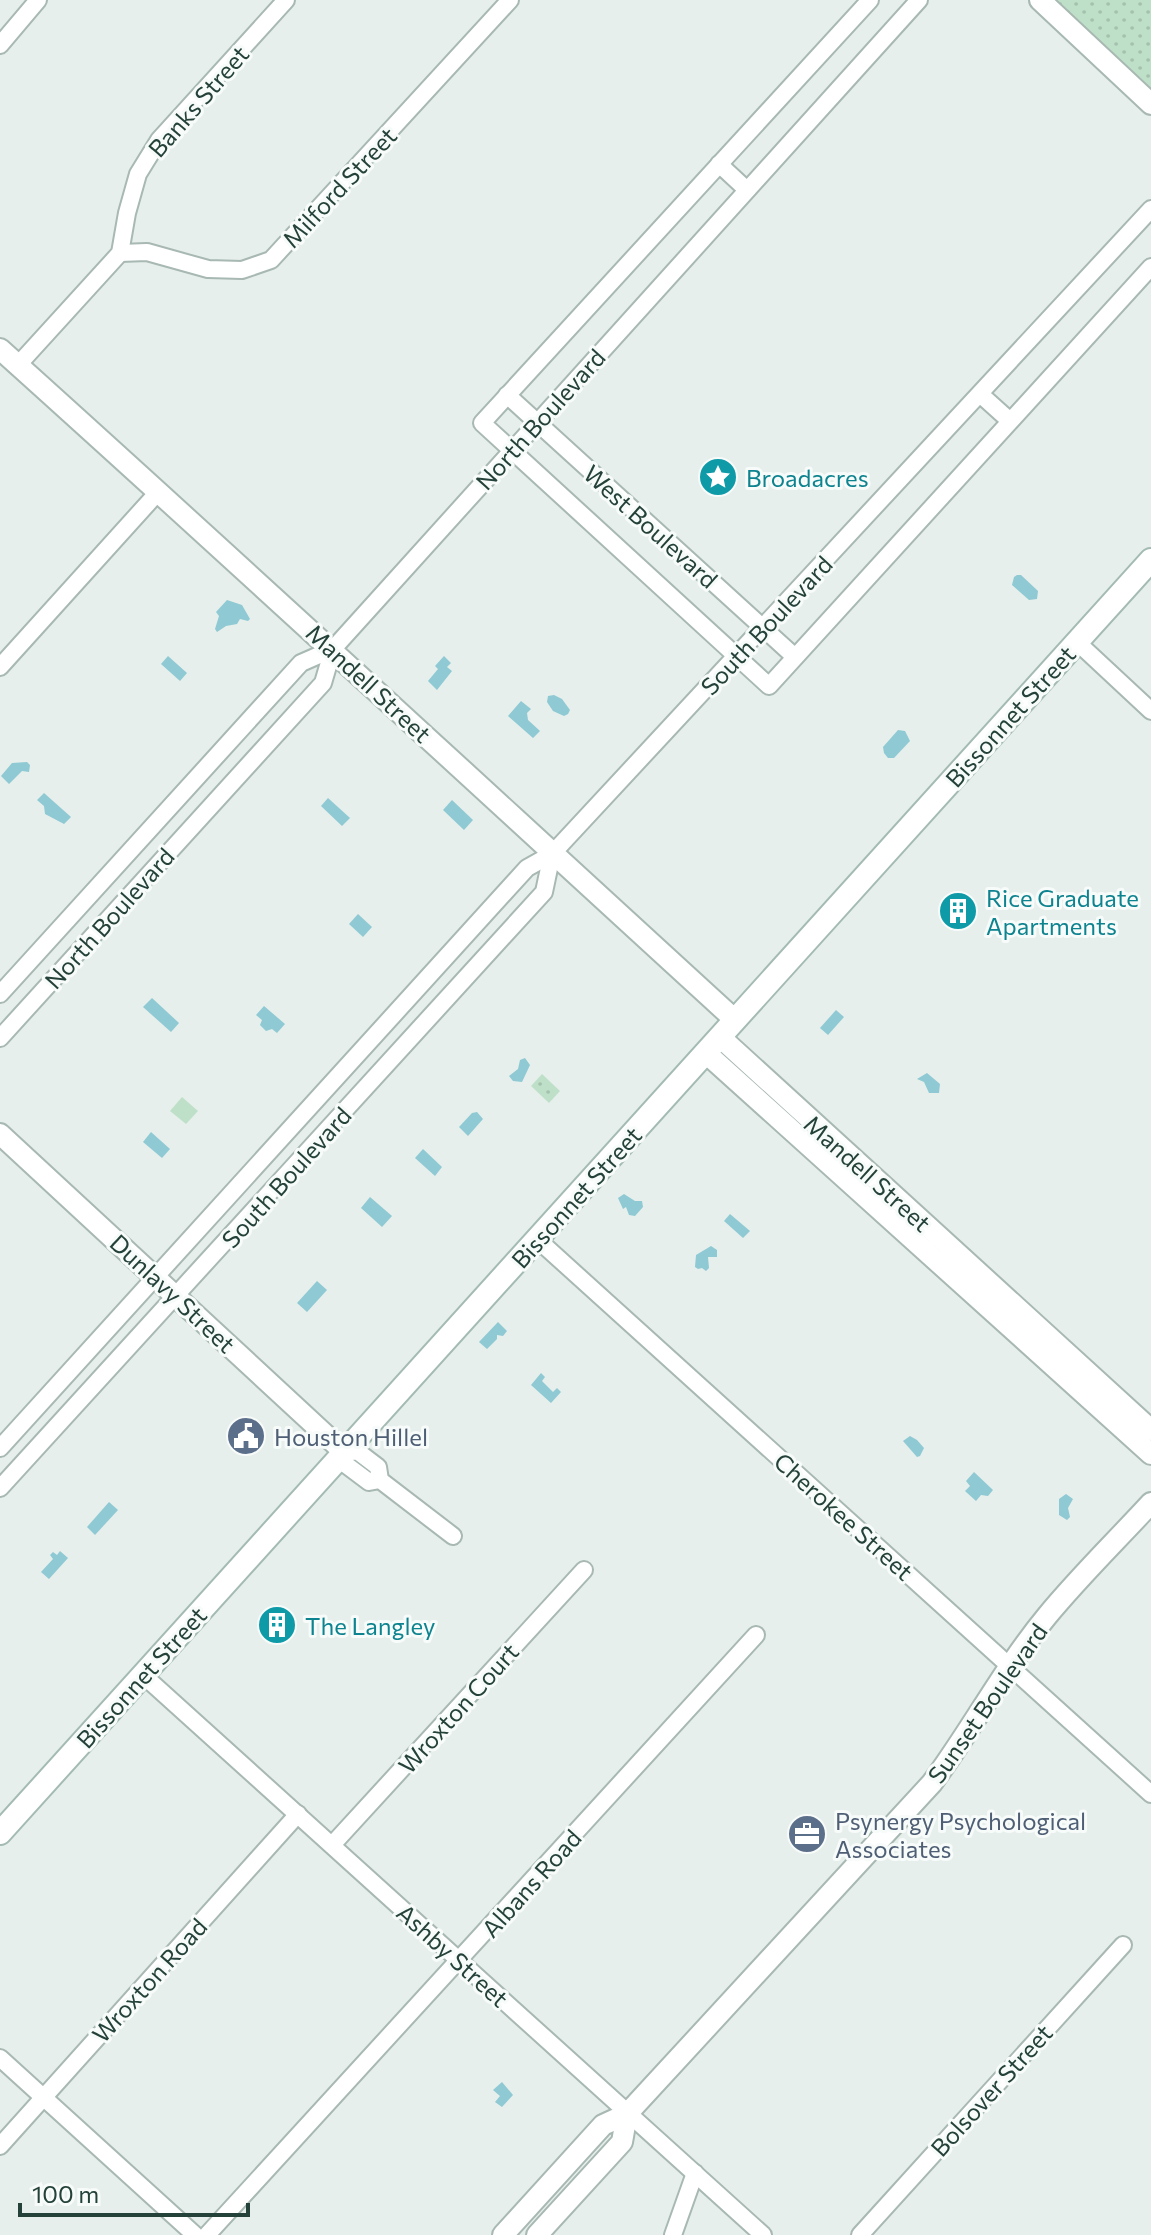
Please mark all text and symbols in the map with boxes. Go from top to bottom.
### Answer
street label: Banks Street [142,39,254,163]
street label: Milford Street [276,121,402,253]
street label: North Boulevard [469,343,611,495]
place icon: Broadacres [697,456,739,498]
street label: West Boulevard [578,458,724,594]
place label: Broadacres [746,463,869,492]
street label: South Boulevard [694,550,838,700]
street label: Mandell Street [301,618,438,748]
street label: Bissonnet Street [939,639,1081,793]
street label: North Boulevard [38,842,180,994]
place label: Rice Graduate Apartments [986,883,1139,940]
building icon: Rice Graduate Apartments [937,890,979,932]
street label: South Boulevard [215,1101,357,1253]
street label: Mandell Street [799,1109,937,1237]
street label: Bissonnet Street [505,1120,647,1274]
street label: Dunlavy Street [104,1228,242,1358]
public building icon: Houston Hillel [225,1415,267,1457]
place label: Houston Hillel [274,1422,428,1451]
street label: Cherokee Street [769,1446,919,1586]
street label: Bissonnet Street [70,1600,212,1754]
building icon: The Langley [256,1604,298,1646]
place label: The Langley [305,1611,435,1640]
street label: Sunset Boulevard [921,1618,1053,1788]
street label: Wroxton Court [392,1637,524,1779]
place label: Psynergy Psychological Associates [835,1806,1086,1863]
office icon: Psynergy Psychological Associates [786,1813,828,1855]
street label: Albans Road [475,1823,587,1943]
street label: Ashby Street [391,1897,515,2013]
street label: Wroxton Road [86,1912,212,2048]
street label: Bolsover Street [924,2018,1058,2162]
scale bar [20,2167,248,2217]
text: 100 m [32,2179,99,2208]

